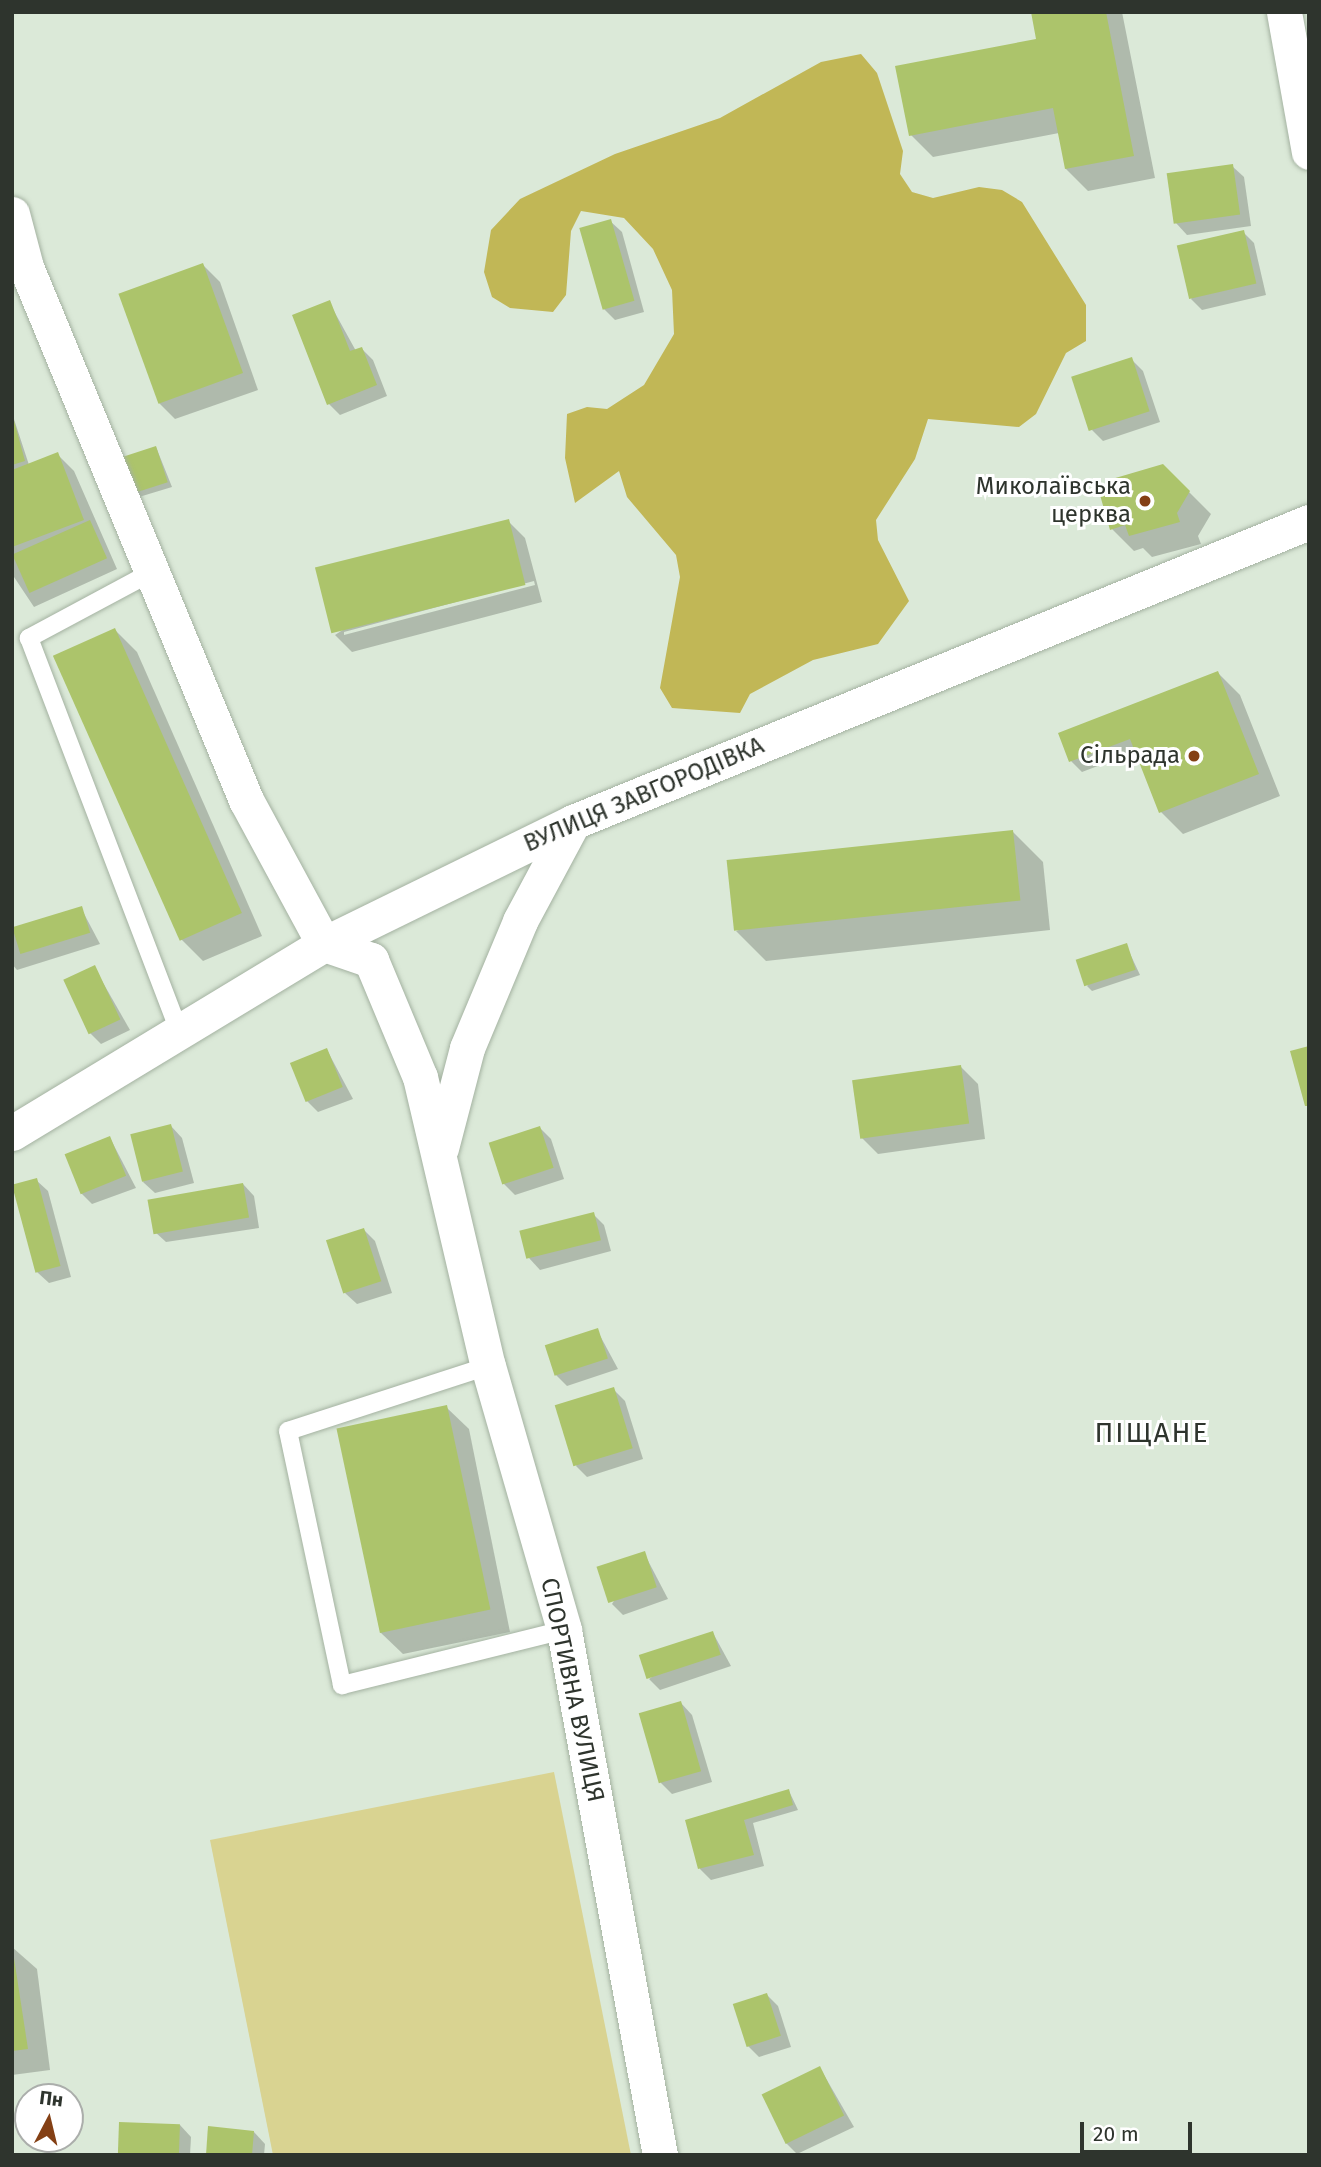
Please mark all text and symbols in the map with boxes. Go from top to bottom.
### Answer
place label: Миколаївська церква [976,473,1131,529]
marker: Миколаївська церква [1137,493,1153,509]
street label: ВУЛИЦЯ ЗАВГОРОДІВКА [520,731,768,859]
place label: Сільрада [1080,742,1180,770]
marker: Сільрада [1186,748,1202,764]
district label: ПІЩАНЕ [1095,1416,1209,1450]
street label: СПОРТИВНА ВУЛИЦЯ [534,1575,610,1805]
north arrow [14,2083,84,2153]
text: Пн [38,2086,65,2112]
scale bar [1083,2108,1195,2152]
text: 20 m [1093,2121,1139,2147]

